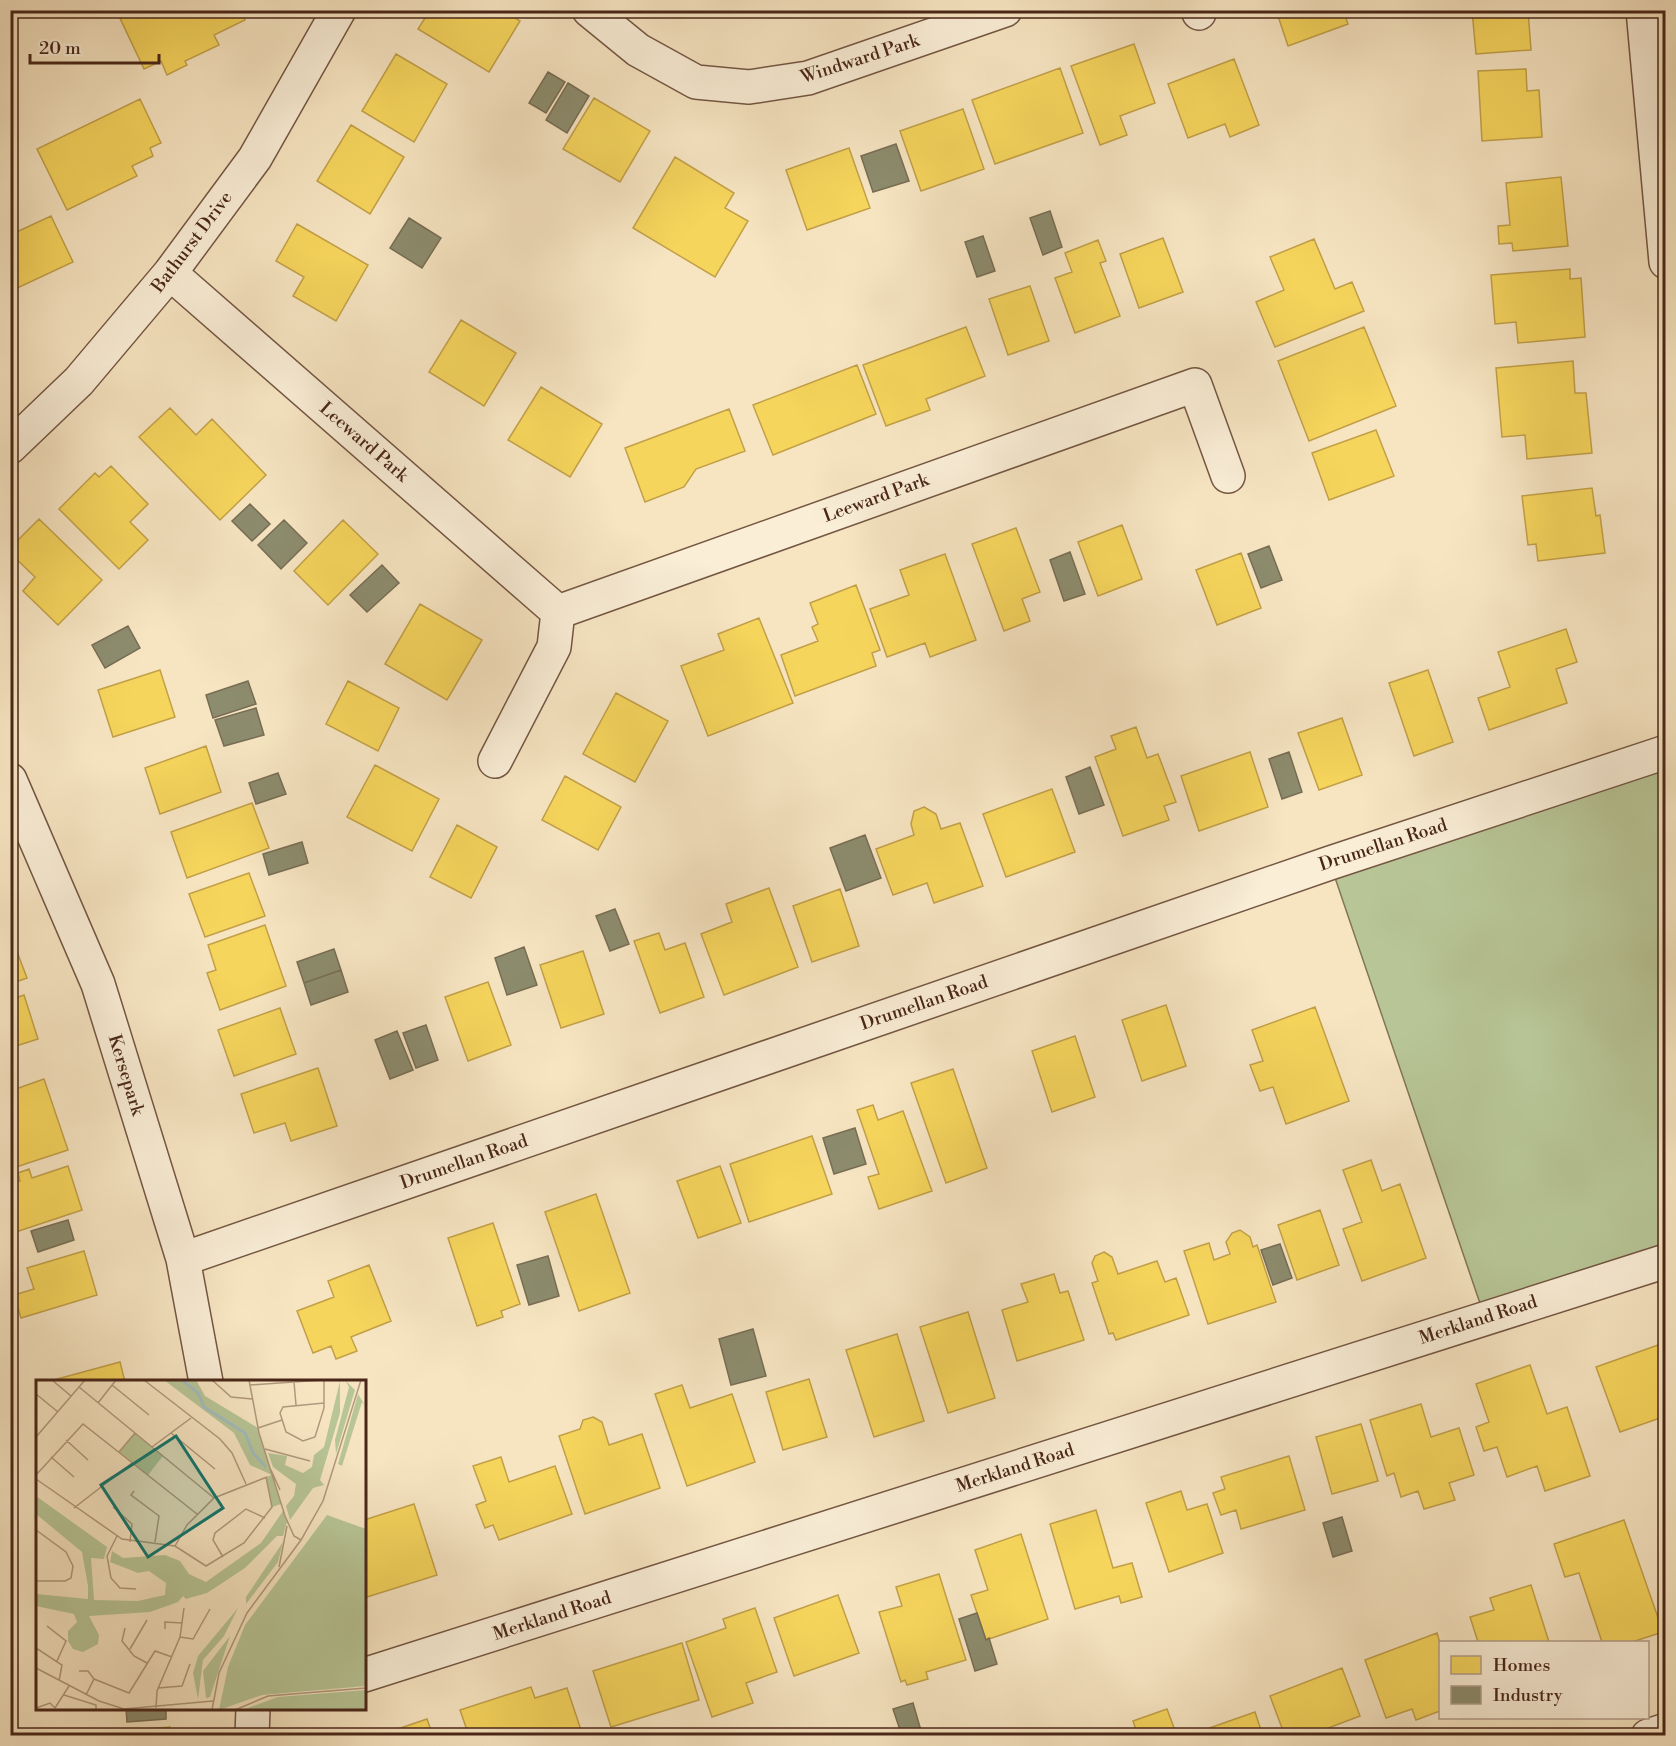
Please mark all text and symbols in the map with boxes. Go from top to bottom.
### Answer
scale bar [30,27,159,65]
street label: Windward Park [797,29,924,89]
text: 20 m [39,37,81,60]
street label: Bathurst Drive [146,187,238,298]
street label: Leeward Park [315,397,415,488]
street label: Leeward Park [820,468,933,528]
street label: Drumellan Road [1316,813,1451,877]
street label: Drumellan Road [857,970,992,1036]
street label: Kersepark [103,1032,150,1120]
street label: Drumellan Road [397,1129,532,1195]
street label: Merkland Road [1416,1290,1541,1350]
inset map [36,1380,366,1710]
street label: Merkland Road [953,1438,1078,1498]
street label: Merkland Road [490,1586,615,1646]
legend [1439,1641,1649,1719]
text: Homes [1493,1654,1550,1677]
text: Industry [1493,1684,1563,1707]

